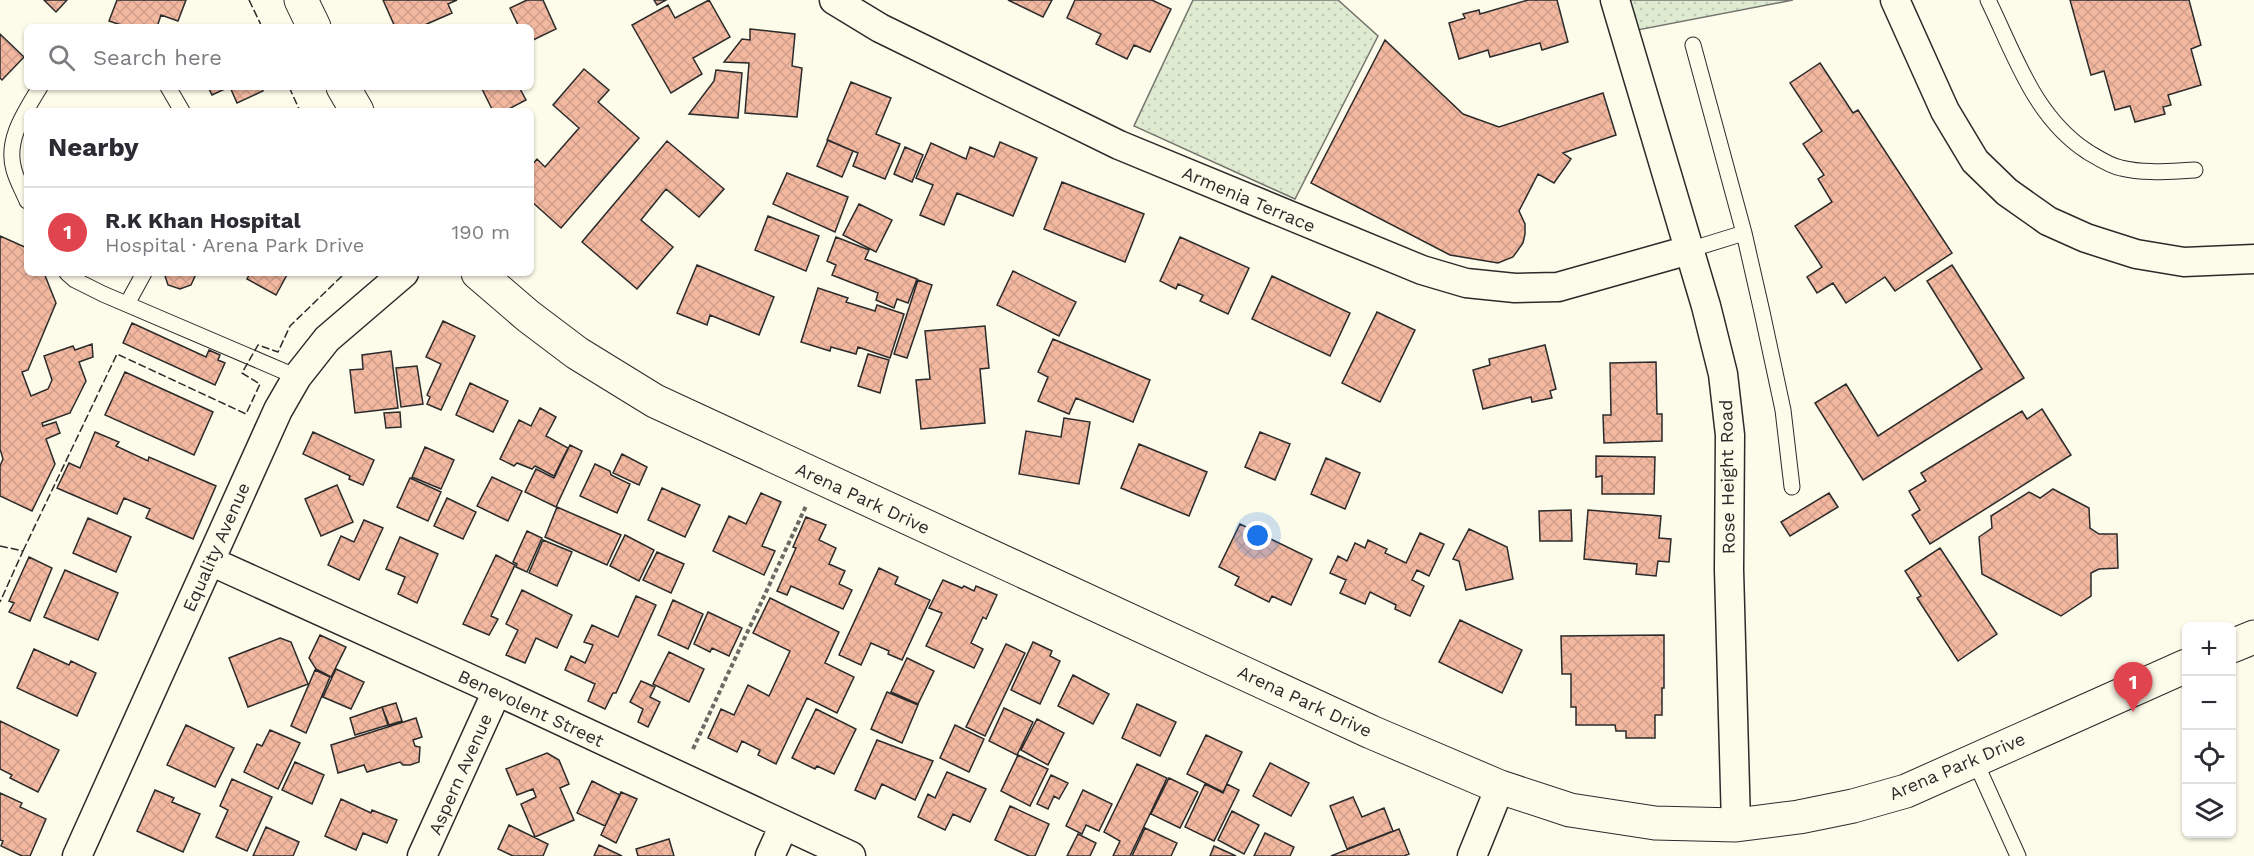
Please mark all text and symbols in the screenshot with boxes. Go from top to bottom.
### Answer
search box [24,24,534,90]
icon: search [45,41,78,74]
text: Search here [93,45,222,70]
text: Nearby [48,132,139,162]
street label: Armenia Terrace [1179,161,1319,237]
text: R.K Khan Hospital [105,208,301,233]
text: 1 [63,220,72,244]
text: 190 m [452,220,510,244]
text: Hospital · Arena Park Drive [105,233,364,257]
street label: Rose Height Road [1715,399,1739,555]
street label: Arena Park Drive [793,458,933,538]
street label: Equality Avenue [178,479,254,615]
your location [1243,521,1272,550]
map controls [2182,622,2236,838]
button: + [2182,622,2236,676]
street label: Arena Park Drive [1235,661,1375,741]
pin: 1 [2114,662,2152,712]
street label: Benevolent Street [455,665,608,751]
button: − [2182,676,2236,730]
street label: Aspern Avenue [424,710,496,838]
street label: Arena Park Drive [1886,728,2028,804]
button: locate [2182,730,2236,784]
button: layers [2182,784,2236,838]

